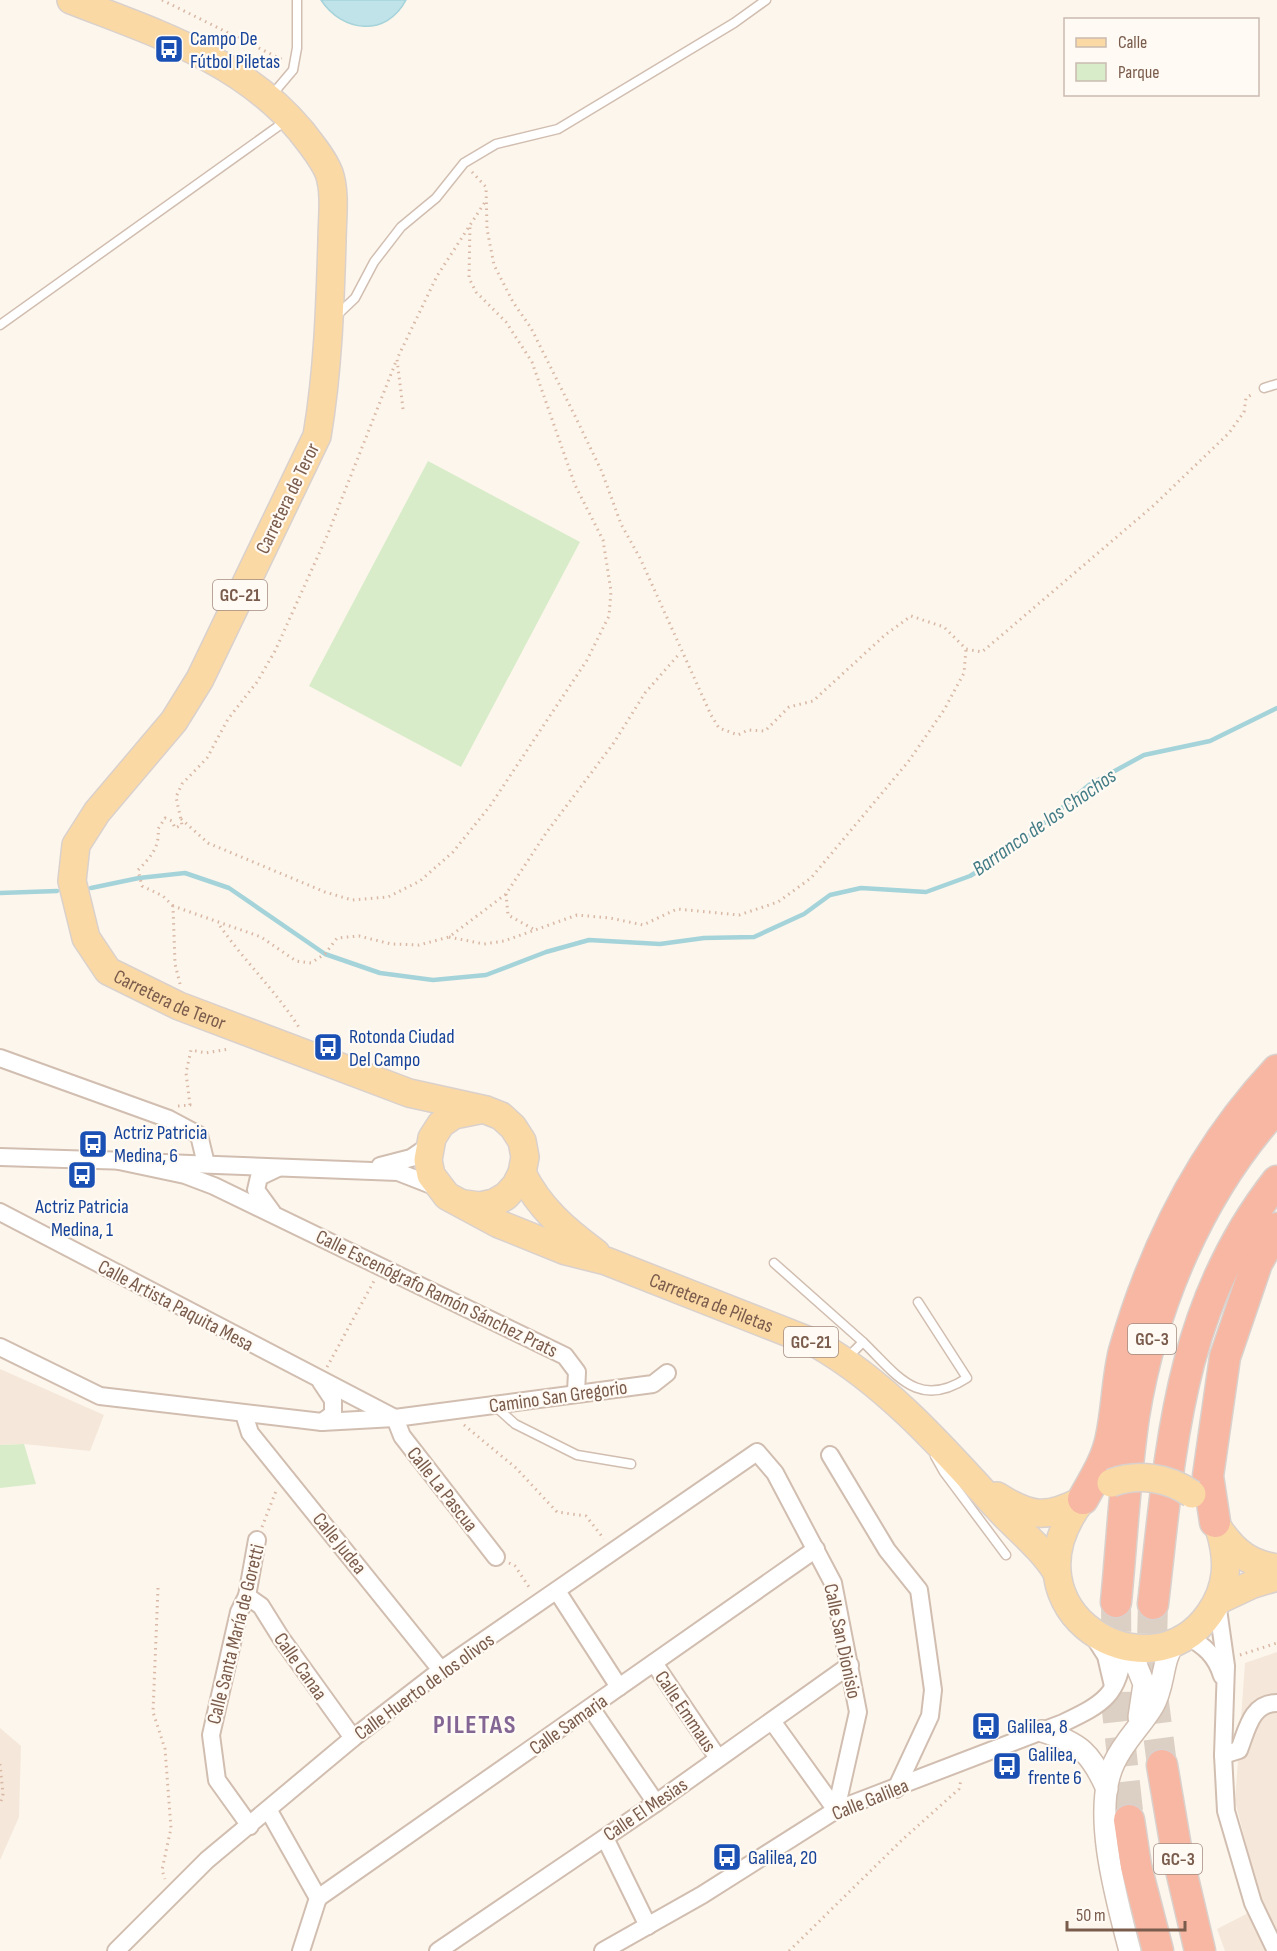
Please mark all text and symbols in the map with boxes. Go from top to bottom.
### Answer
legend [1064,18,1259,96]
place label: Campo De Fútbol Piletas [190,27,280,74]
text: Calle [1118,32,1147,53]
bus stop icon: Campo De Fútbol Piletas [153,33,185,65]
text: Parque [1118,62,1159,83]
street label: Carretera de Teror [251,439,325,558]
road number: GC-21 [213,580,267,610]
water label: Barranco de los Chochos [968,763,1122,881]
street label: Carretera de Teror [109,965,229,1036]
place label: Rotonda Ciudad Del Campo [349,1025,454,1072]
bus stop icon: Rotonda Ciudad Del Campo [312,1031,344,1063]
place label: Actriz Patricia Medina, 6 [113,1121,208,1168]
bus stop icon: Actriz Patricia Medina, 6 [77,1128,109,1160]
bus stop icon: Actriz Patricia Medina, 1 [66,1159,98,1191]
place label: Actriz Patricia Medina, 1 [34,1195,129,1242]
street label: Calle Escenógrafo Ramón Sánchez Prats [312,1225,561,1363]
street label: Calle Artista Paquita Mesa [94,1255,257,1357]
street label: Carretera de Piletas [646,1268,777,1339]
road number: GC-3 [1128,1324,1176,1354]
road number: GC-21 [784,1327,838,1357]
street label: Camino San Gregorio [488,1375,629,1419]
street label: Calle La Pascua [402,1442,483,1537]
street label: Calle Judea [307,1508,371,1579]
street label: Calle Santa María de Goretti [202,1542,270,1727]
street label: Calle San Dionisio [818,1581,866,1701]
street label: Calle Canaa [268,1628,332,1705]
street label: Calle Huerto de los olivos [350,1628,499,1746]
street label: Calle Emmaus [649,1666,721,1757]
street label: Calle Samaria [525,1689,612,1760]
district label: PILETAS [433,1710,517,1741]
bus stop icon: Galilea, 8 [970,1710,1002,1742]
place label: Galilea, 8 [1007,1715,1068,1739]
place label: Galilea, frente 6 [1028,1743,1082,1790]
bus stop icon: Galilea, frente 6 [991,1750,1023,1782]
street label: Calle El Mesias [599,1773,692,1847]
street label: Calle Galilea [829,1774,912,1826]
bus stop icon: Galilea, 20 [711,1841,743,1873]
road number: GC-3 [1154,1844,1202,1874]
place label: Galilea, 20 [748,1846,817,1870]
scale bar [1067,1894,1186,1932]
text: 50 m [1076,1905,1106,1926]

